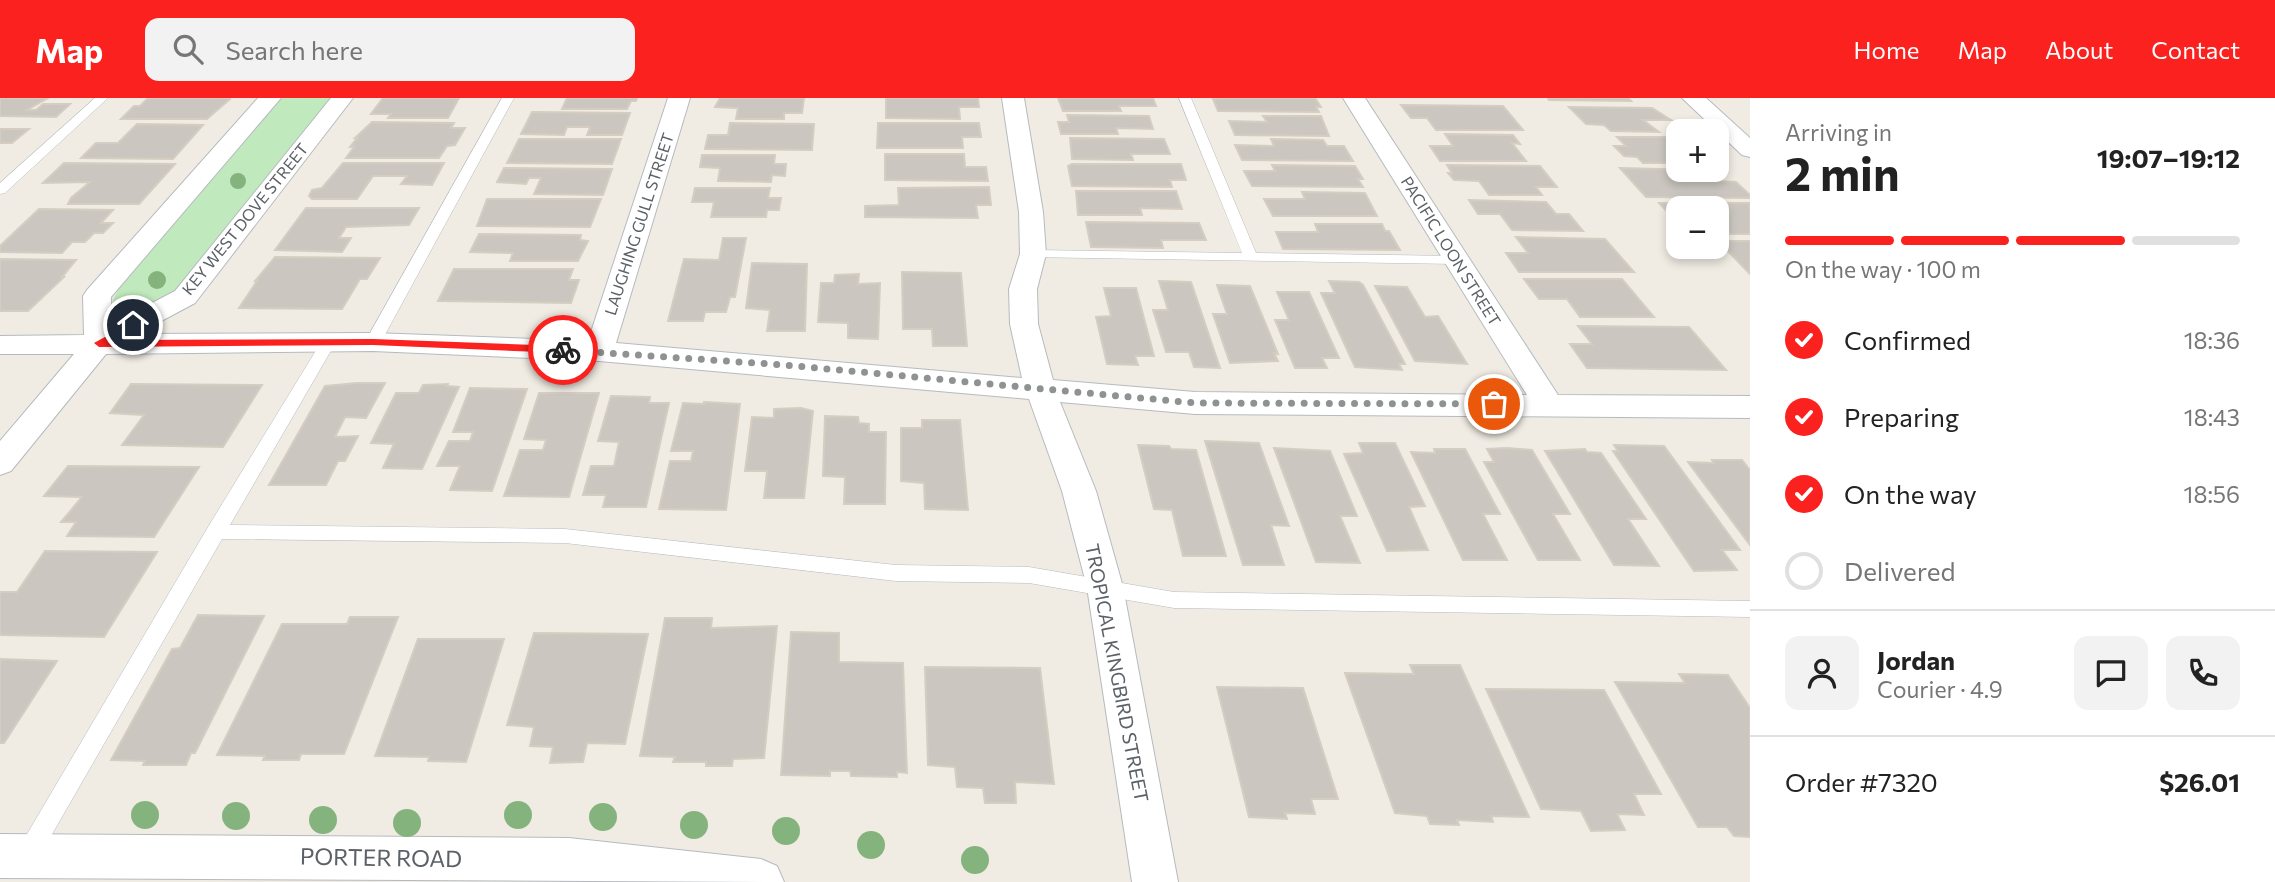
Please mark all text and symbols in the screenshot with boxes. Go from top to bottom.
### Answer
search box [145,18,635,81]
text: Map [35,29,103,70]
icon: search [169,30,207,68]
text: Search here [225,34,363,65]
text: Home [1854,35,1920,64]
text: Map [1958,35,2007,64]
text: About [2045,35,2113,64]
text: Contact [2151,35,2240,64]
text: Arriving in [1785,118,1892,146]
map controls [1666,119,1729,259]
button: + [1666,119,1729,182]
street label: LAUGHING GULL STREET [600,130,677,317]
street label: KEY WEST DOVE STREET [178,139,312,298]
text: 19:07–19:12 [2097,142,2240,173]
text: 2 min [1785,144,1900,200]
street label: PACIFIC LOON STREET [1398,173,1505,329]
button: − [1666,196,1729,259]
text: On the way · 100 m [1785,255,1981,283]
pin [103,295,163,355]
icon: home [114,306,152,344]
courier [528,315,598,385]
icon: check [1785,321,1823,359]
text: Confirmed [1844,324,1971,355]
text: 18:36 [2184,326,2240,354]
icon: bike [544,331,582,369]
pin [1464,374,1524,434]
icon: bag [1475,385,1513,423]
icon: check [1785,398,1823,436]
text: Preparing [1844,401,1959,432]
text: 18:43 [2184,403,2240,431]
icon: check [1785,475,1823,513]
text: On the way [1844,478,1977,509]
text: 18:56 [2184,480,2240,508]
street label: TROPICAL KINGBIRD STREET [1081,542,1154,804]
text: Delivered [1844,555,1955,586]
button: person [1785,636,1859,710]
button: chat [2074,636,2148,710]
button: phone [2166,636,2240,710]
text: Jordan [1877,644,1955,675]
text: Courier · 4.9 [1877,675,2003,703]
text: Order #7320 [1785,766,1938,797]
text: $26.01 [2159,766,2240,797]
street label: PORTER ROAD [300,842,462,872]

